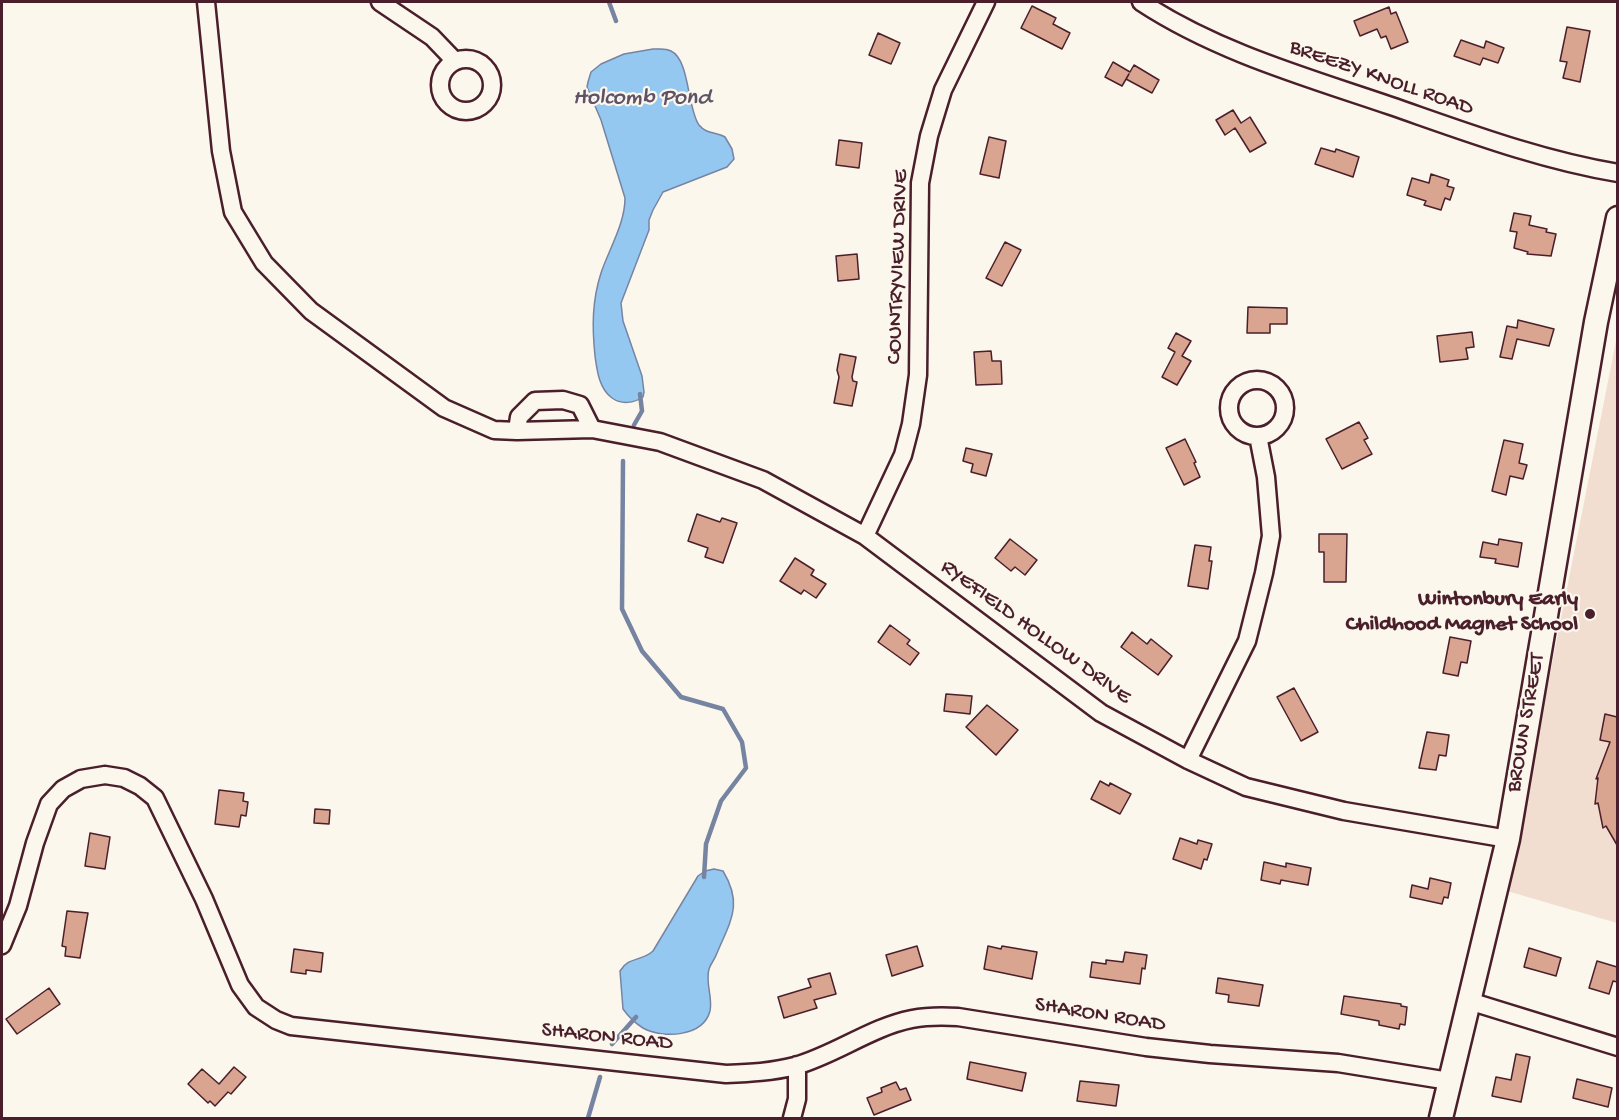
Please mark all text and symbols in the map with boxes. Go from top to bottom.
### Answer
street label: BREEZY KNOLL ROAD [1285,35,1477,123]
water label: Holcomb Pond [573,85,711,113]
street label: COUNTRYVIEW DRIVE [882,169,916,365]
street label: RYEFIELD HOLLOW DRIVE [934,555,1136,711]
place label: Wintonbury Early Childhood Magnet School [1346,588,1578,640]
marker: Wintonbury Early Childhood Magnet School [1583,607,1597,621]
street label: BROWN STREET [1502,652,1552,794]
street label: SHARON ROAD [1033,993,1167,1039]
street label: SHARON ROAD [540,1018,674,1058]

